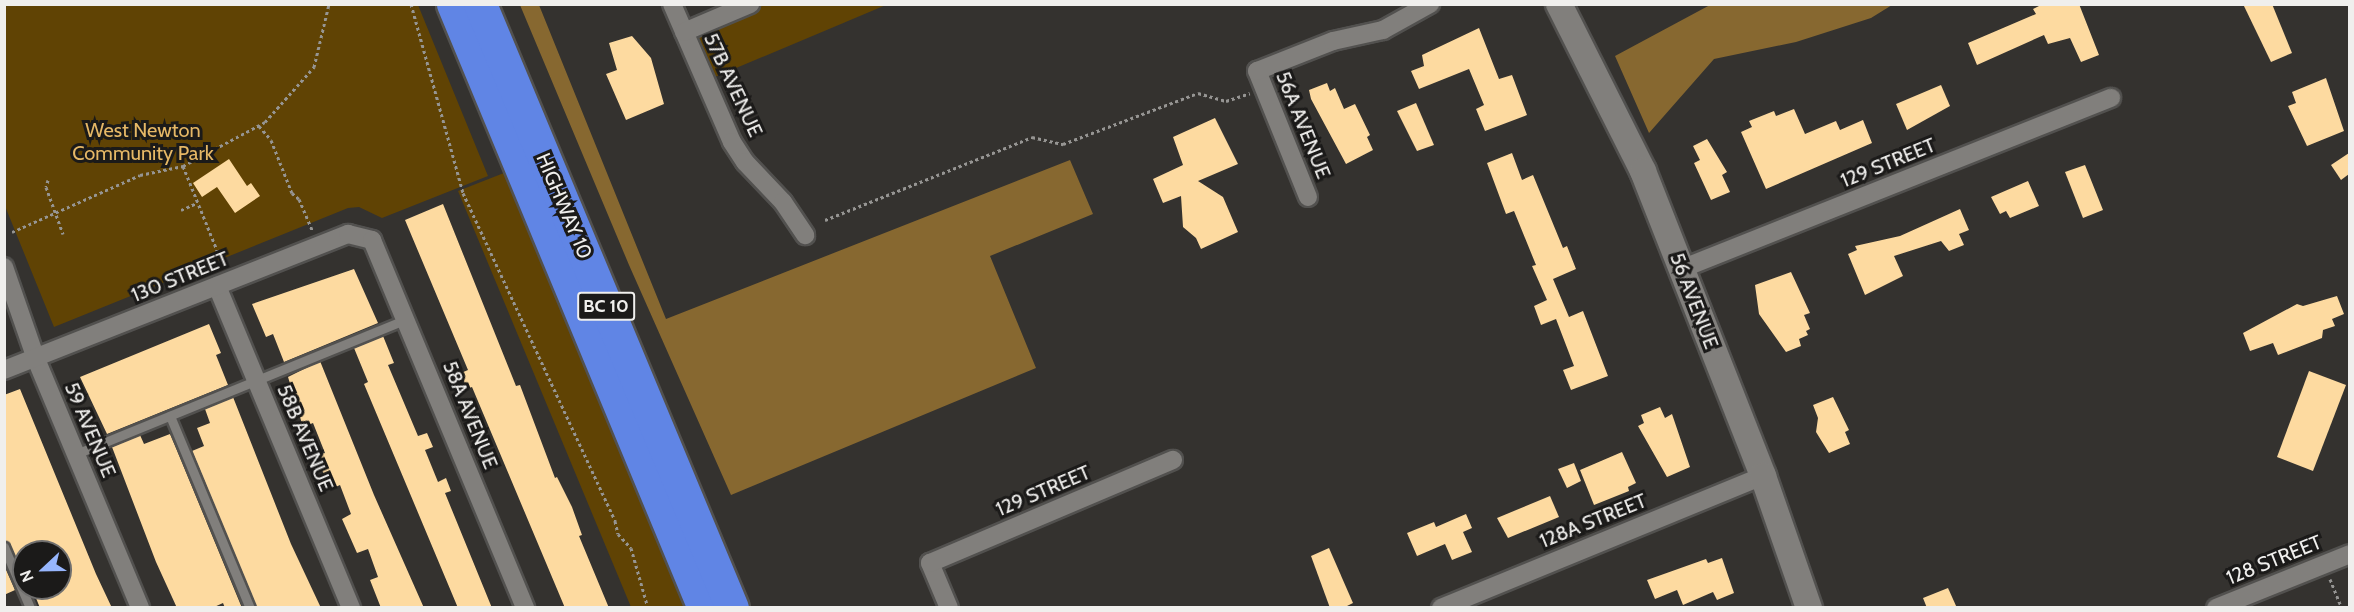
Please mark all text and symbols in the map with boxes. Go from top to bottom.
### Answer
street label: 57B AVENUE [699,29,767,141]
street label: 56A AVENUE [1271,68,1335,182]
park label: West Newton Community Park [72,118,214,165]
street label: 129 STREET [1837,133,1939,193]
street label: HIGHWAY 10 [531,150,597,262]
street label: 130 STREET [128,247,232,307]
street label: 56 AVENUE [1665,250,1723,352]
road number: BC 10 [576,291,636,321]
street label: 58A AVENUE [438,358,502,472]
street label: 59 AVENUE [59,379,121,481]
street label: 58B AVENUE [272,381,338,495]
street label: 129 STREET [992,460,1094,522]
street label: 128A STREET [1536,489,1650,553]
street label: 128 STREET [2223,530,2325,590]
north arrow [12,540,72,600]
text: N [16,567,38,585]

